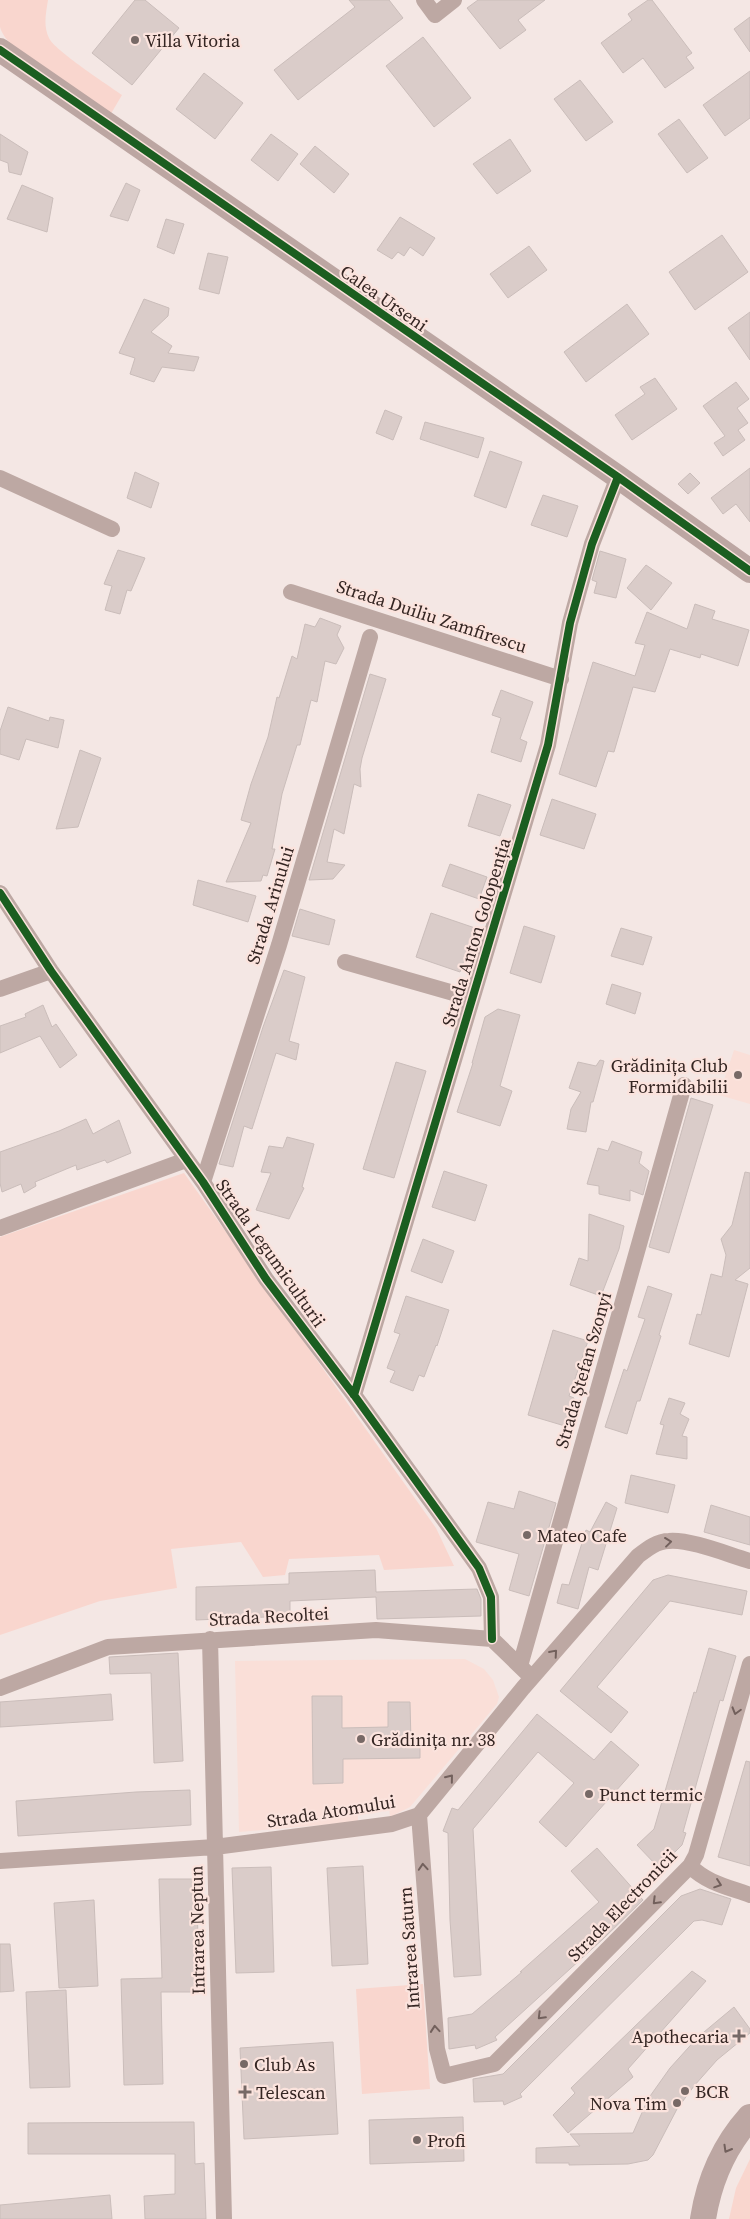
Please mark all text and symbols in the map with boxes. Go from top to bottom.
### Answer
place label: Villa Vitoria [145,28,241,53]
marker: Villa Vitoria [129,34,141,46]
street label: Calea Urseni [335,259,433,337]
street label: Strada Duiliu Zamfirescu [334,573,530,659]
street label: Strada Anton Golopenția [435,834,517,1030]
street label: Strada Arinului [240,843,300,967]
place label: Grădinița Club Formidabilii [611,1053,728,1099]
marker: Grădinița Club Formidabilii [732,1069,744,1081]
street label: Strada Legumiculturii [210,1174,332,1332]
street label: Strada Ștefan Szonyi [549,1289,617,1451]
place label: Mateo Cafe [537,1523,627,1548]
marker: Mateo Cafe [521,1529,533,1541]
one-way arrow [664,1537,672,1548]
street label: Strada Recoltei [209,1600,329,1632]
one-way arrow [548,1650,556,1659]
one-way arrow [732,1707,742,1715]
place label: Grădinița nr. 38 [371,1727,495,1752]
marker: Grădinița nr. 38 [355,1733,367,1745]
one-way arrow [444,1774,453,1783]
place label: Punct termic [599,1782,703,1807]
street label: Strada Atomului [265,1788,397,1834]
marker: Punct termic [583,1788,595,1800]
street label: Strada Electronicii [562,1843,682,1967]
one-way arrow [417,1862,428,1870]
street label: Intrarea Neptun [183,1865,211,1995]
one-way arrow [713,1878,722,1888]
street label: Intrarea Saturn [392,1886,426,2010]
one-way arrow [653,1895,662,1904]
one-way arrow [538,2011,547,2020]
one-way arrow [430,2024,441,2032]
place label: Apothecaria [632,2024,730,2049]
marker: Apothecaria [733,2030,745,2042]
place label: Club As [254,2052,316,2077]
marker: Club As [238,2058,250,2070]
place label: BCR [695,2079,729,2104]
place label: Telescan [256,2080,326,2105]
marker: Telescan [238,2085,252,2099]
marker: BCR [679,2085,691,2097]
place label: Nova Tim [590,2091,667,2116]
marker: Nova Tim [671,2097,683,2109]
place label: Profi [427,2128,466,2153]
marker: Profi [411,2134,423,2146]
one-way arrow [724,2143,734,2152]

